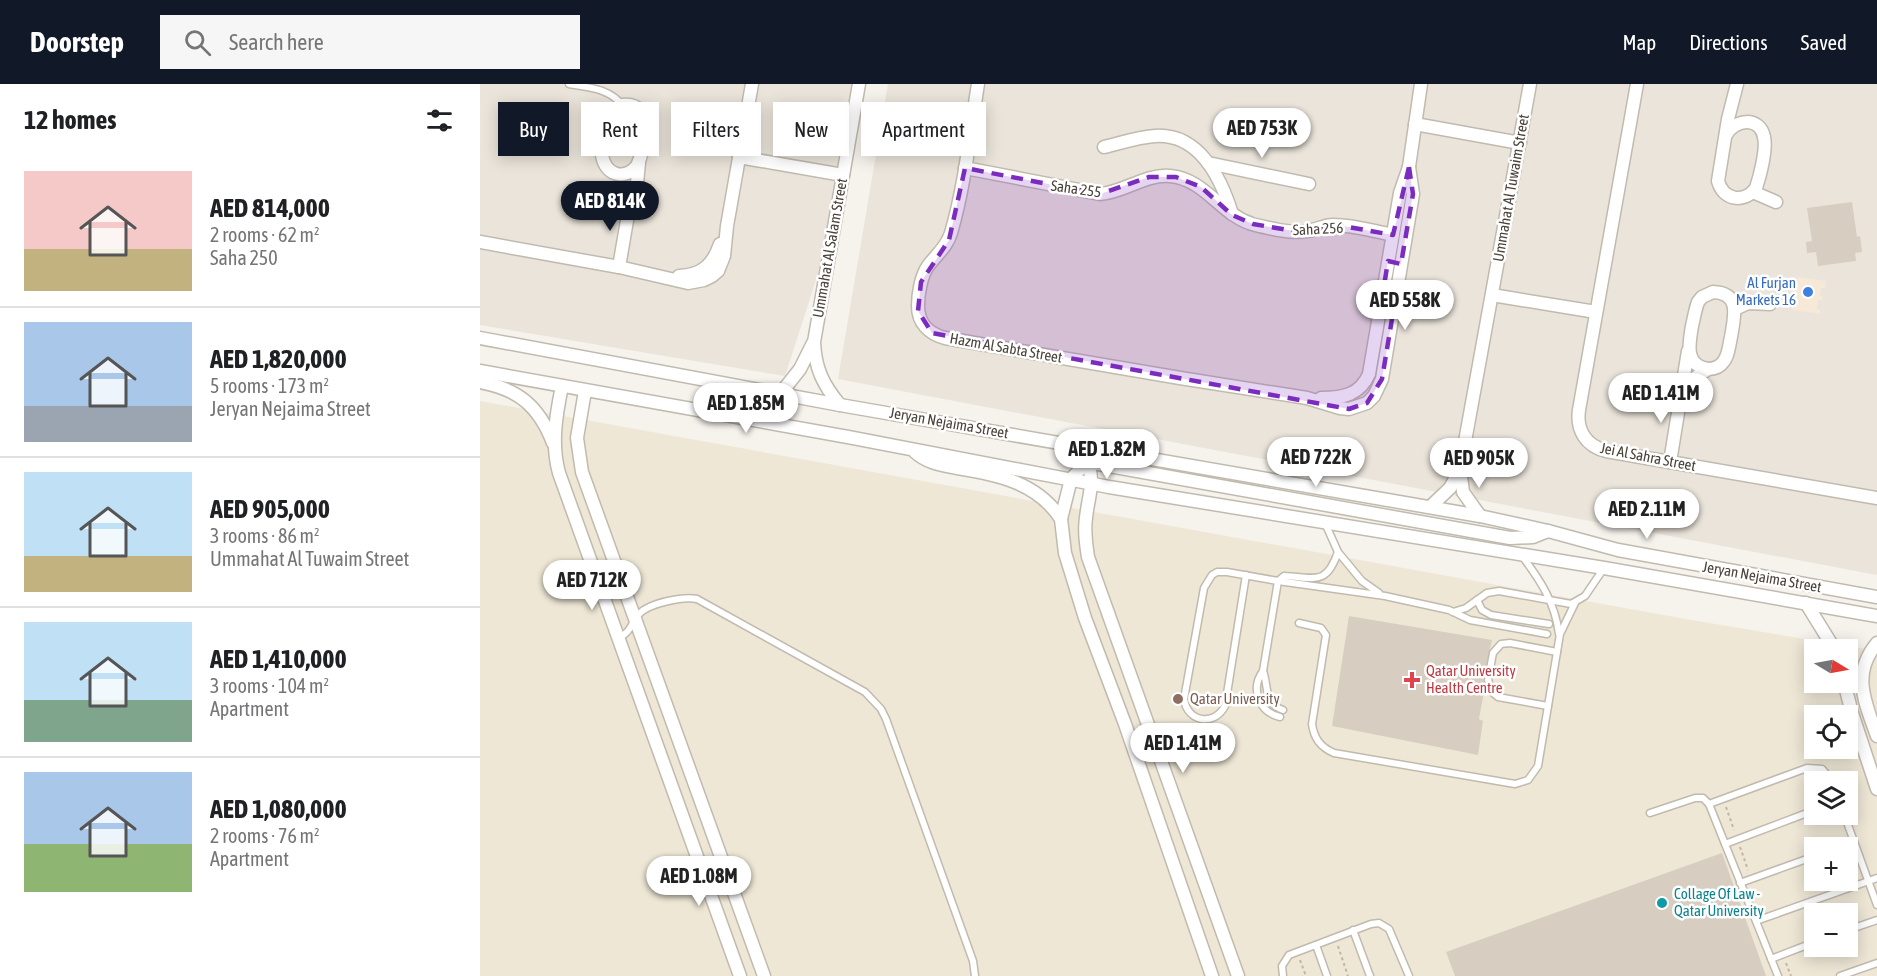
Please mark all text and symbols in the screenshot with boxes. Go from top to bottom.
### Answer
search box [160,15,580,69]
text: Doorstep [30,26,124,58]
icon: search [181,26,214,59]
text: Search here [229,29,324,55]
text: Map [1622,30,1656,54]
text: Directions [1689,30,1768,54]
text: Saved [1801,30,1847,54]
chip: Buy [498,102,569,156]
chip: Rent [581,102,659,156]
chip: Filters [671,102,761,156]
chip: New [773,102,849,156]
chip: Apartment [861,102,986,156]
icon: filters [423,104,456,137]
text: 12 homes [24,105,117,135]
pin: AED 753K [1200,108,1324,159]
street label: Ummahat Al Tuwaim Street [1489,113,1532,263]
text: AED 753K [1227,116,1297,139]
street label: Ummahat Al Salam Street [809,177,850,319]
street label: Saha 255 [1050,177,1102,200]
pin: AED 814K [548,181,672,232]
text: AED 814K [575,189,645,212]
text: AED 814,000 [210,193,330,223]
icon: home [72,195,144,267]
street label: Saha 256 [1292,219,1344,238]
text: 2 rooms · 62 m² [210,223,320,246]
text: Saha 250 [210,246,278,269]
place label: Al Furjan Markets 16 [1736,274,1796,308]
pin: AED 558K [1343,280,1467,331]
marker: Al Furjan Markets 16 [1801,285,1815,299]
text: AED 558K [1370,288,1440,311]
street label: Hazm Al Sabta Street [948,329,1064,366]
text: AED 1,820,000 [210,344,347,374]
icon: home [72,346,144,418]
pin: AED 1.41M [1592,373,1730,424]
text: 5 rooms · 173 m² [210,374,329,397]
text: AED 1.41M [1622,381,1700,404]
pin: AED 1.85M [677,383,815,434]
text: AED 1.85M [707,391,785,414]
text: Jeryan Nejaima Street [210,397,371,420]
street label: Jeryan Nejaima Street [888,404,1010,441]
pin: AED 1.82M [1038,429,1176,480]
text: AED 1.82M [1068,437,1146,460]
pin: AED 722K [1254,437,1378,488]
pin: AED 905K [1417,438,1541,489]
street label: Jei Al Sahra Street [1599,439,1697,474]
text: AED 722K [1281,445,1351,468]
text: AED 905K [1444,446,1514,469]
pin: AED 2.11M [1578,489,1716,540]
text: AED 905,000 [210,494,330,524]
icon: home [72,496,144,568]
text: AED 2.11M [1608,497,1686,520]
text: 3 rooms · 86 m² [210,524,320,547]
text: Ummahat Al Tuwaim Street [210,547,409,570]
street label: Jeryan Nejaima Street [1701,558,1823,595]
pin: AED 712K [530,560,654,611]
text: AED 712K [557,568,627,591]
north arrow [1804,639,1858,693]
map controls [1804,639,1858,957]
text: AED 1,410,000 [210,644,347,674]
icon: home [72,646,144,718]
place label: Qatar University Health Centre [1426,662,1516,696]
marker: Qatar University Health Centre [1403,671,1421,689]
text: 3 rooms · 104 m² [210,674,329,697]
place label: Qatar University [1190,690,1280,707]
marker: Qatar University [1171,692,1185,706]
text: Apartment [210,697,289,720]
button: locate [1804,705,1858,759]
pin: AED 1.41M [1114,723,1252,774]
text: AED 1.41M [1144,731,1222,754]
button: layers [1804,771,1858,825]
text: AED 1,080,000 [210,794,347,824]
icon: home [72,796,144,868]
text: 2 rooms · 76 m² [210,824,320,847]
button: + [1804,837,1858,891]
text: Apartment [210,847,289,870]
pin: AED 1.08M [630,856,768,907]
text: AED 1.08M [660,864,738,887]
place label: Collage Of Law - Qatar University [1674,885,1764,919]
marker: Collage Of Law - Qatar University [1655,896,1669,910]
button: − [1804,903,1858,957]

